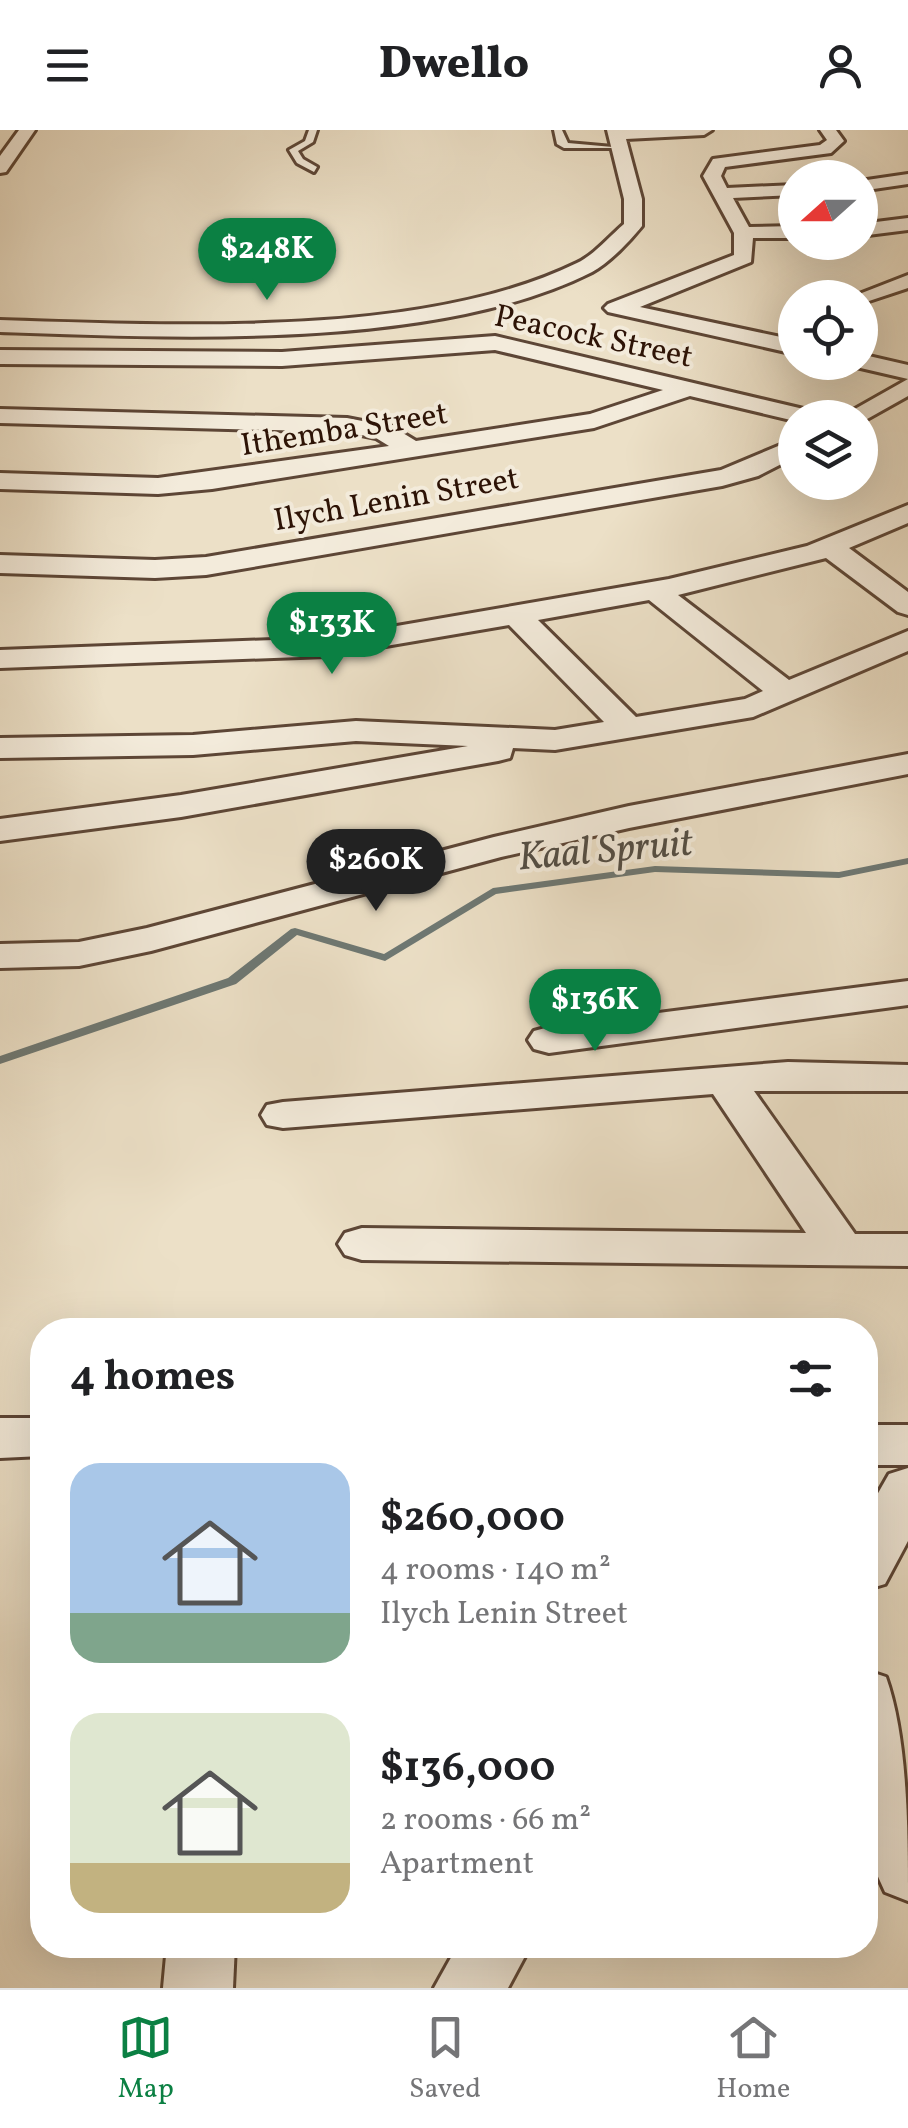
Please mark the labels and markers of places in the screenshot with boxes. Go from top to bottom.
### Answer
pin: $248K [197,218,337,303]
pin: $133K [262,592,402,677]
pin: $260K [306,829,446,914]
pin: $136K [525,969,665,1054]

